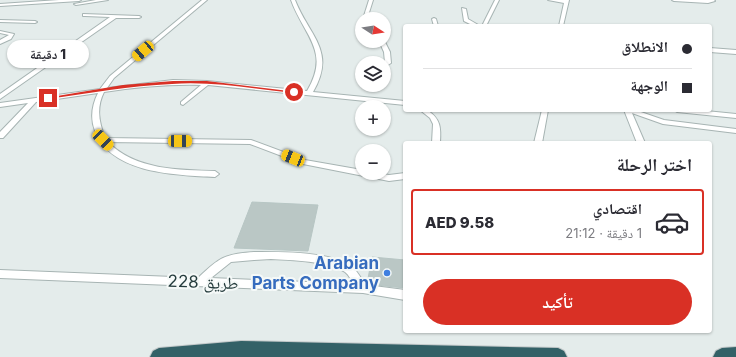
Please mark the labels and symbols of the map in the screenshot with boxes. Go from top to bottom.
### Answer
north arrow [355,12,391,48]
car [130,39,156,63]
callout: 1 دقيقة [7,40,89,68]
route start [285,83,303,101]
route end [39,89,57,107]
car [90,127,116,153]
car [168,135,192,147]
car [280,148,306,168]
place label: Arabian Parts Company [252,253,379,293]
marker: Arabian Parts Company [382,268,392,278]
street label: طريق 228 [167,271,239,294]

